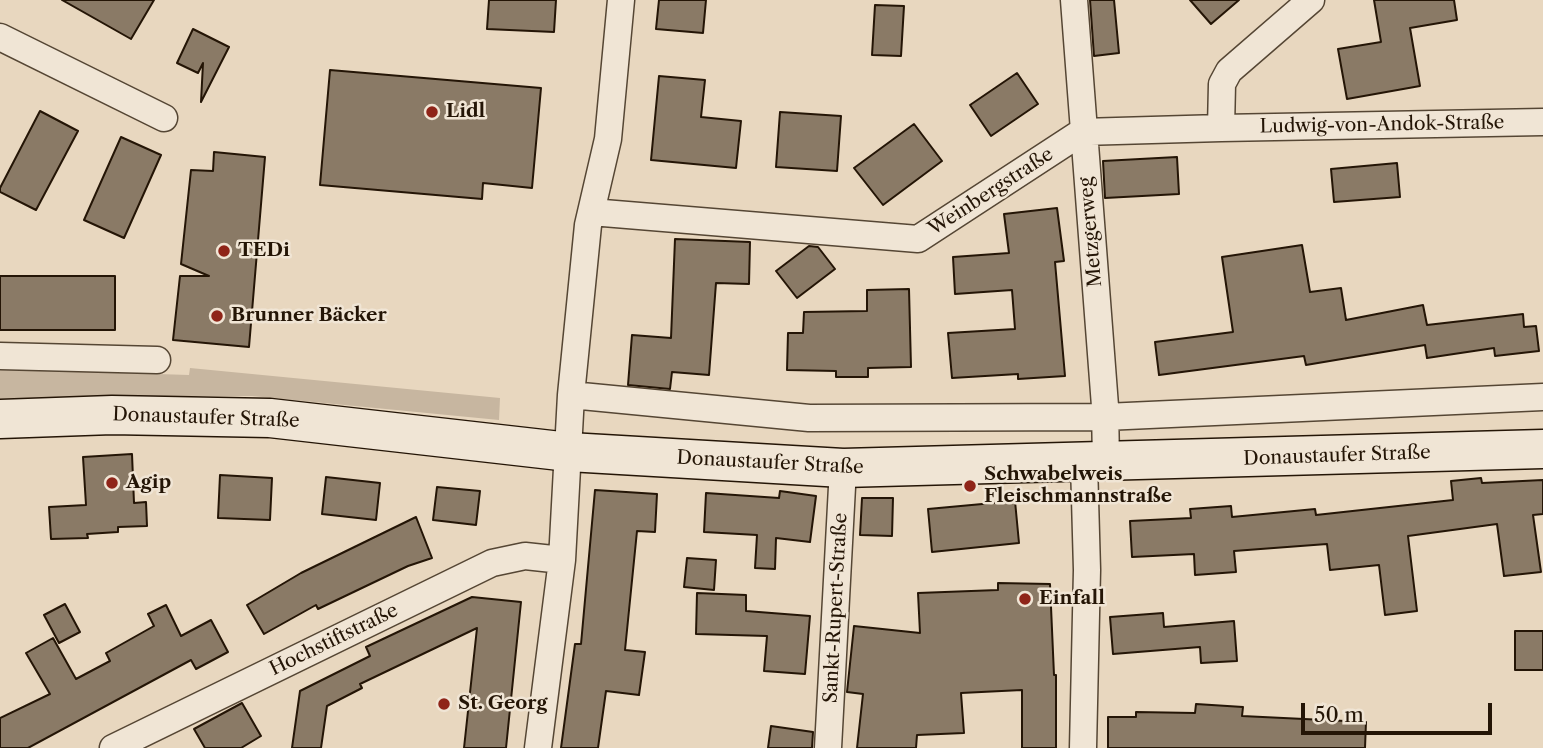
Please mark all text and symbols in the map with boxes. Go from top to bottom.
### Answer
place label: Lidl [446,101,485,123]
marker: Lidl [424,104,440,120]
street label: Ludwig-von-Andok-Straße [1259,111,1505,139]
street label: Weinbergstraße [924,143,1058,241]
street label: Metzgerweg [1075,176,1107,288]
place label: TEDi [238,240,290,262]
marker: TEDi [216,243,232,259]
place label: Brunner Bäcker [231,305,387,327]
marker: Brunner Bäcker [209,308,225,324]
street label: Donaustaufer Straße [112,403,300,433]
street label: Donaustaufer Straße [1243,441,1431,471]
street label: Donaustaufer Straße [676,447,864,479]
place label: Schwabelweis Fleischmannstraße [984,464,1172,508]
place label: Agip [126,472,171,494]
marker: Agip [104,475,120,491]
marker: Schwabelweis Fleischmannstraße [962,478,978,494]
street label: Sankt-Rupert-Straße [820,512,852,704]
place label: Einfall [1039,588,1105,610]
marker: Einfall [1017,591,1033,607]
street label: Hochstiftstraße [266,599,402,681]
scale bar [1305,688,1496,732]
place label: St. Georg [458,693,547,715]
marker: St. Georg [436,696,452,712]
text: 50 m [1314,702,1364,727]

